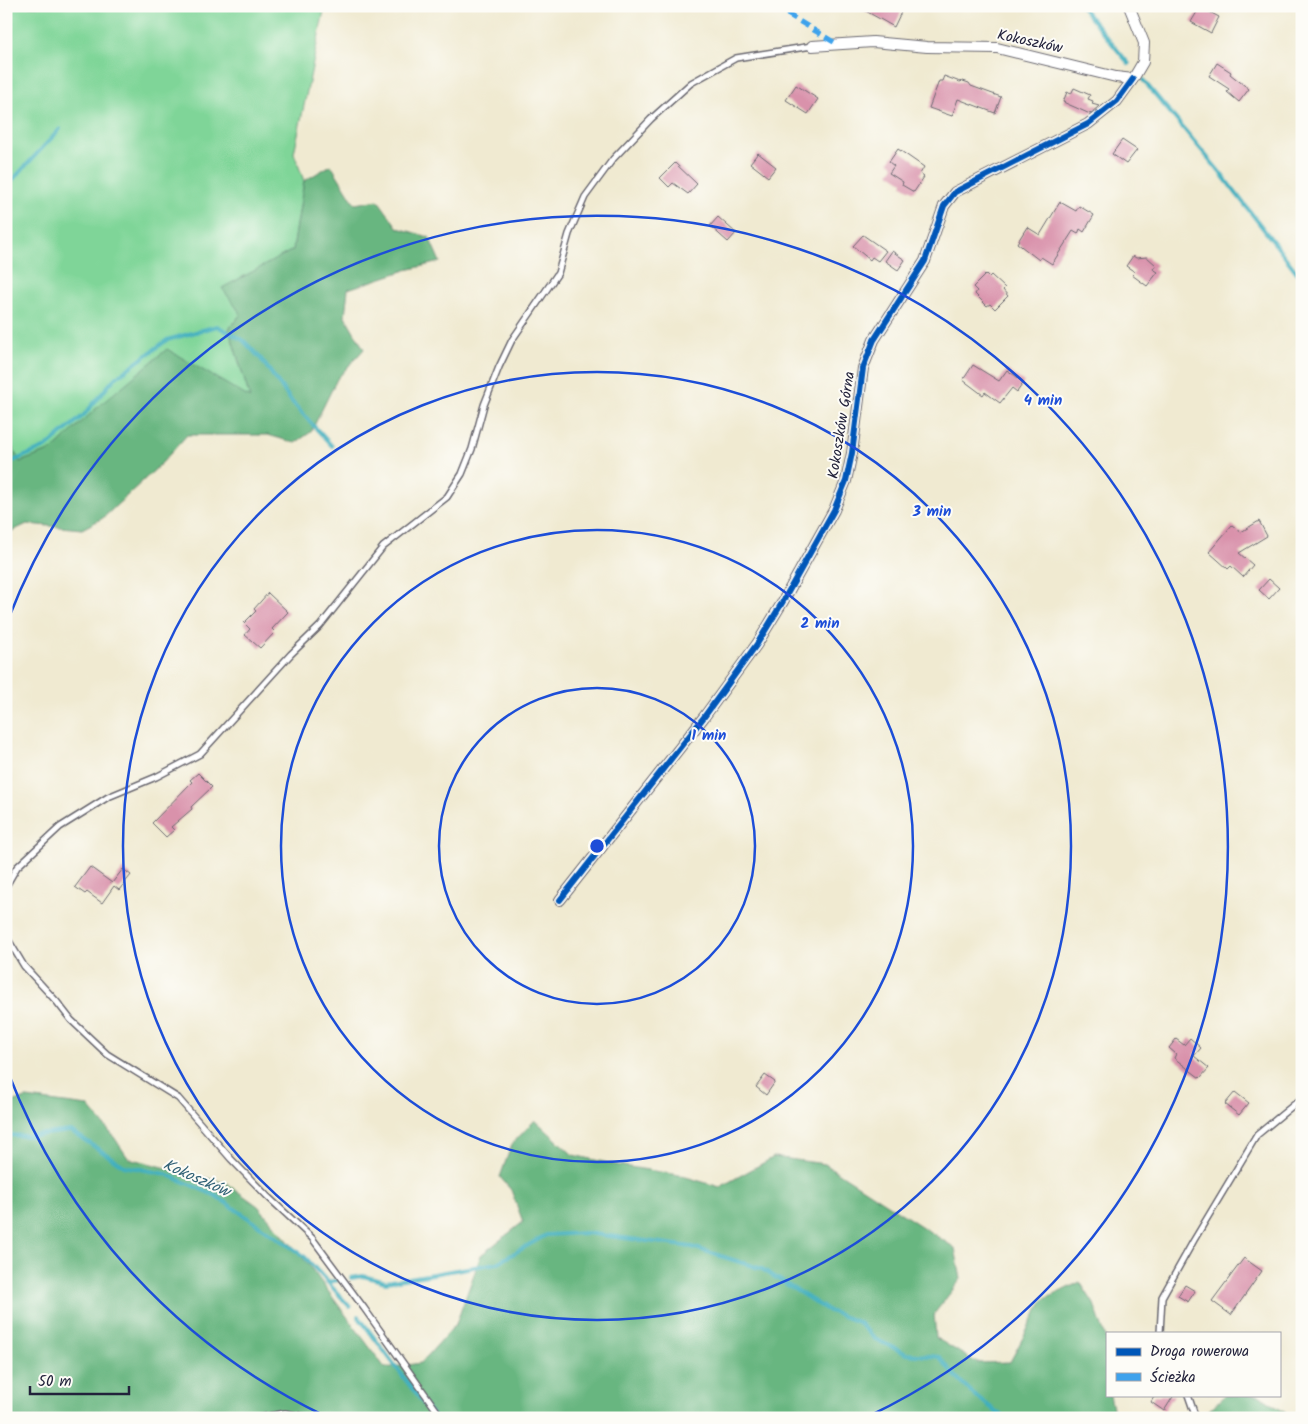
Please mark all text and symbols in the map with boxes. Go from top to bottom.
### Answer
street label: Kokoszków [995,23,1066,61]
street label: Kokoszków Górna [822,370,862,481]
text: 4 min [1024,389,1062,413]
text: 3 min [912,500,951,524]
text: 2 min [800,612,840,636]
text: 1 min [692,724,726,748]
centre of rings [588,837,606,855]
water label: Kokoszków [159,1153,236,1205]
legend [1106,1332,1280,1396]
text: Droga rowerowa [1150,1340,1249,1364]
scale bar [30,1364,129,1396]
text: Ścieżka [1150,1366,1195,1390]
text: 50 m [38,1370,72,1394]

